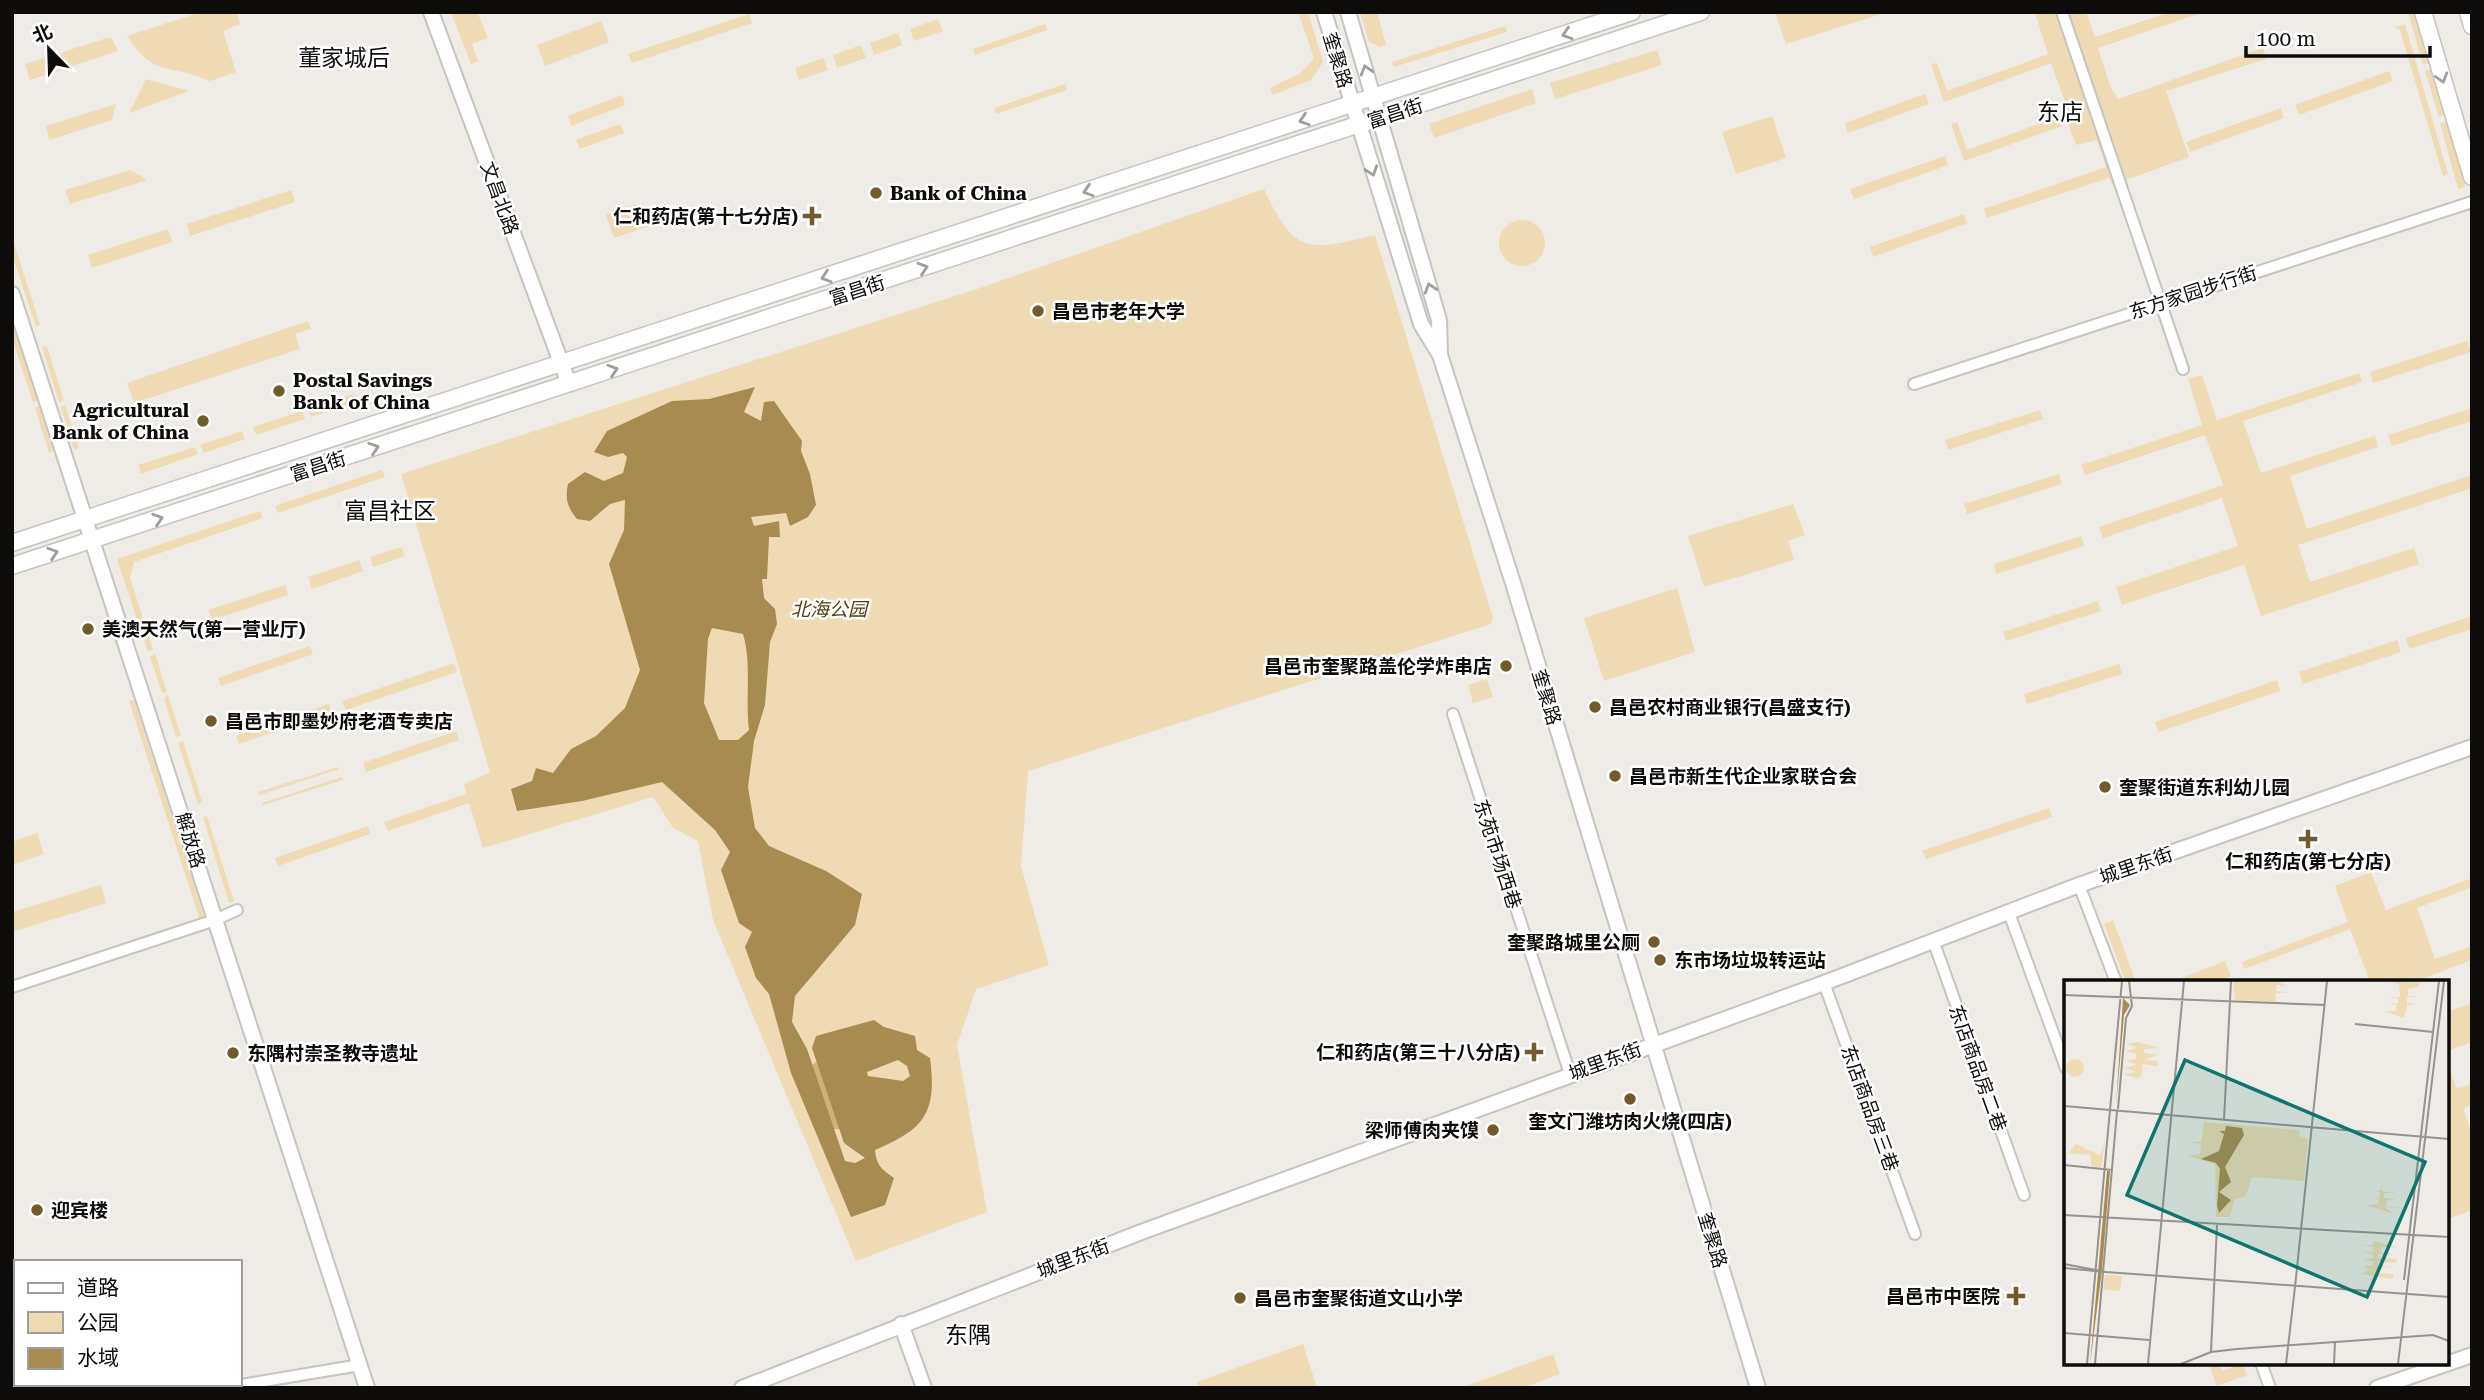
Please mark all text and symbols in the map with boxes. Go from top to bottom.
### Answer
north arrow [14,14,84,84]
scale bar [2246,14,2430,58]
text: 北 [29,20,56,48]
one-way arrow [1561,25,1573,40]
text: 100 m [2256,27,2316,51]
street label: 奎聚路 [1318,30,1357,91]
district label: 董家城后 [298,45,390,72]
one-way arrow [1359,64,1374,76]
one-way arrow [2434,71,2449,83]
street label: 富昌街 [1364,94,1426,133]
district label: 东店 [2037,99,2083,126]
one-way arrow [1299,112,1311,126]
street label: 文昌北路 [476,159,523,238]
one-way arrow [1363,165,1378,177]
place label: Bank of China [890,182,1027,205]
one-way arrow [1083,183,1095,197]
marker: Bank of China [868,185,884,201]
place label: 仁和药店(第十七分店) [613,205,798,228]
marker: 仁和药店(第十七分店) [804,208,820,224]
street label: 东方家园步行街 [2126,261,2260,324]
one-way arrow [916,262,928,276]
one-way arrow [820,269,832,283]
street label: 富昌街 [826,271,888,310]
one-way arrow [1423,282,1438,294]
place label: 昌邑市老年大学 [1052,300,1185,323]
marker: 昌邑市老年大学 [1030,303,1046,319]
one-way arrow [607,363,619,378]
place label: Postal Savings Bank of China [293,369,432,414]
marker: Postal Savings Bank of China [271,383,287,399]
place label: Agricultural Bank of China [52,399,189,444]
marker: Agricultural Bank of China [195,413,211,429]
one-way arrow [367,442,380,456]
street label: 富昌街 [287,447,349,486]
district label: 富昌社区 [344,498,436,525]
one-way arrow [151,513,163,527]
one-way arrow [46,547,58,562]
park label: 北海公园 [791,598,870,621]
place label: 美澳天然气(第一营业厅) [102,618,306,641]
marker: 美澳天然气(第一营业厅) [80,621,96,637]
place label: 昌邑市奎聚路盖伦学炸串店 [1264,655,1492,678]
marker: 昌邑市奎聚路盖伦学炸串店 [1498,658,1514,674]
street label: 奎聚路 [1527,667,1566,728]
place label: 昌邑农村商业银行(昌盛支行) [1609,696,1851,719]
marker: 昌邑农村商业银行(昌盛支行) [1587,699,1603,715]
place label: 昌邑市即墨妙府老酒专卖店 [225,710,453,733]
marker: 昌邑市即墨妙府老酒专卖店 [203,713,219,729]
place label: 昌邑市新生代企业家联合会 [1629,765,1857,788]
marker: 昌邑市新生代企业家联合会 [1607,768,1623,784]
place label: 奎聚街道东利幼儿园 [2119,776,2290,799]
marker: 奎聚街道东利幼儿园 [2097,779,2113,795]
street label: 东苑市场西巷 [1469,796,1526,912]
street label: 解放路 [171,810,210,871]
marker: 仁和药店(第七分店) [2300,831,2316,847]
street label: 城里东街 [2096,842,2176,889]
place label: 仁和药店(第七分店) [2225,850,2391,873]
place label: 奎聚路城里公厕 [1507,931,1640,954]
marker: 奎聚路城里公厕 [1646,934,1662,950]
place label: 东市场垃圾转运站 [1674,949,1826,972]
marker: 东市场垃圾转运站 [1652,952,1668,968]
inset map [2064,980,2449,1365]
street label: 东店商品房二巷 [1944,1002,2011,1135]
street label: 城里东街 [1566,1038,1645,1085]
place label: 仁和药店(第三十八分店) [1316,1041,1520,1064]
place label: 东隅村崇圣教寺遗址 [247,1042,418,1065]
street label: 东店商品房三巷 [1836,1042,1903,1175]
marker: 仁和药店(第三十八分店) [1526,1044,1542,1060]
marker: 东隅村崇圣教寺遗址 [225,1045,241,1061]
marker: 奎文门潍坊肉火烧(四店) [1622,1091,1638,1107]
place label: 奎文门潍坊肉火烧(四店) [1528,1110,1732,1133]
place label: 梁师傅肉夹馍 [1365,1119,1479,1142]
marker: 梁师傅肉夹馍 [1485,1122,1501,1138]
place label: 迎宾楼 [51,1199,108,1222]
marker: 迎宾楼 [29,1202,45,1218]
street label: 奎聚路 [1693,1210,1732,1271]
street label: 城里东街 [1034,1234,1113,1283]
legend [14,1260,242,1386]
text: 道路 [77,1276,119,1300]
place label: 昌邑市中医院 [1886,1285,2000,1308]
marker: 昌邑市中医院 [2006,1286,2026,1306]
place label: 昌邑市奎聚街道文山小学 [1254,1287,1463,1310]
marker: 昌邑市奎聚街道文山小学 [1232,1290,1248,1306]
text: 公园 [77,1311,119,1335]
district label: 东隅 [945,1322,991,1349]
text: 水域 [77,1346,119,1370]

